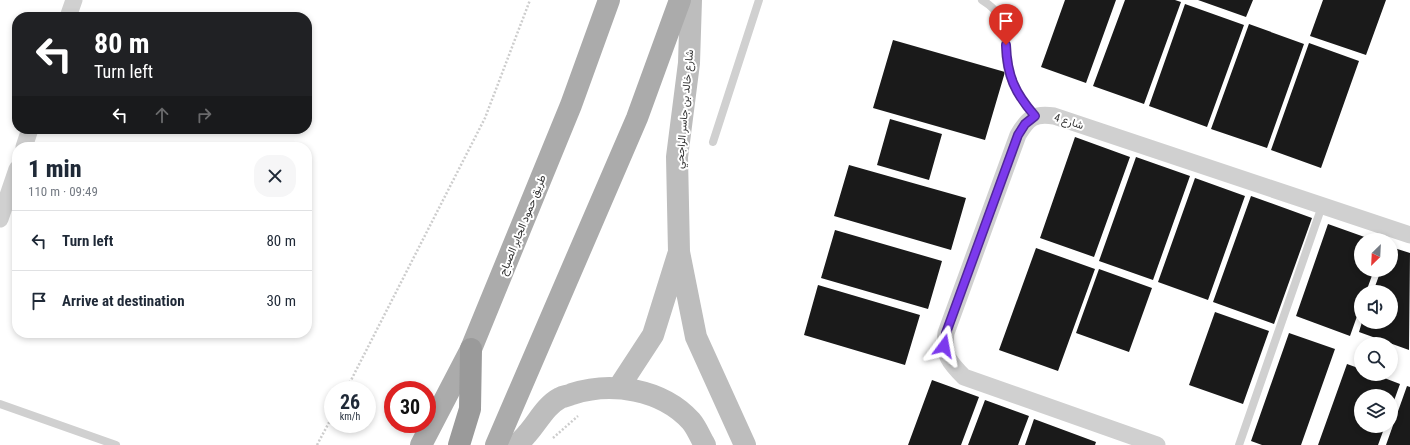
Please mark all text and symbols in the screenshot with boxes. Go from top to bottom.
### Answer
pin [989,4,1023,45]
icon: arrive [995,10,1017,32]
text: 80 m [94,27,150,60]
icon: left [28,28,80,80]
street label: شارع خالد بن جاسر الراجحي [673,49,699,169]
text: Turn left [94,61,153,82]
icon: left [109,104,131,126]
icon: ahead [151,104,173,126]
icon: right [193,104,215,126]
street label: شارع 4 [1052,111,1085,133]
text: 1 min [28,155,82,183]
button: close [254,155,296,197]
street label: طريق حمود الجابر الصباح [496,173,550,278]
text: 110 m · 09:49 [28,184,98,199]
icon: left [28,230,50,252]
text: Turn left [62,232,113,250]
text: 80 m [266,232,296,250]
north arrow [1354,233,1398,277]
map controls [1354,233,1398,433]
button: sound [1354,285,1398,329]
icon: arrive [28,290,50,312]
text: Arrive at destination [62,292,185,310]
text: 30 m [266,292,296,310]
position arrow [923,325,965,367]
button: search [1354,337,1398,381]
speed limit sign: 30 [384,381,436,433]
button: layers [1354,389,1398,433]
text: 26 [340,390,360,414]
text: km/h [340,411,360,422]

